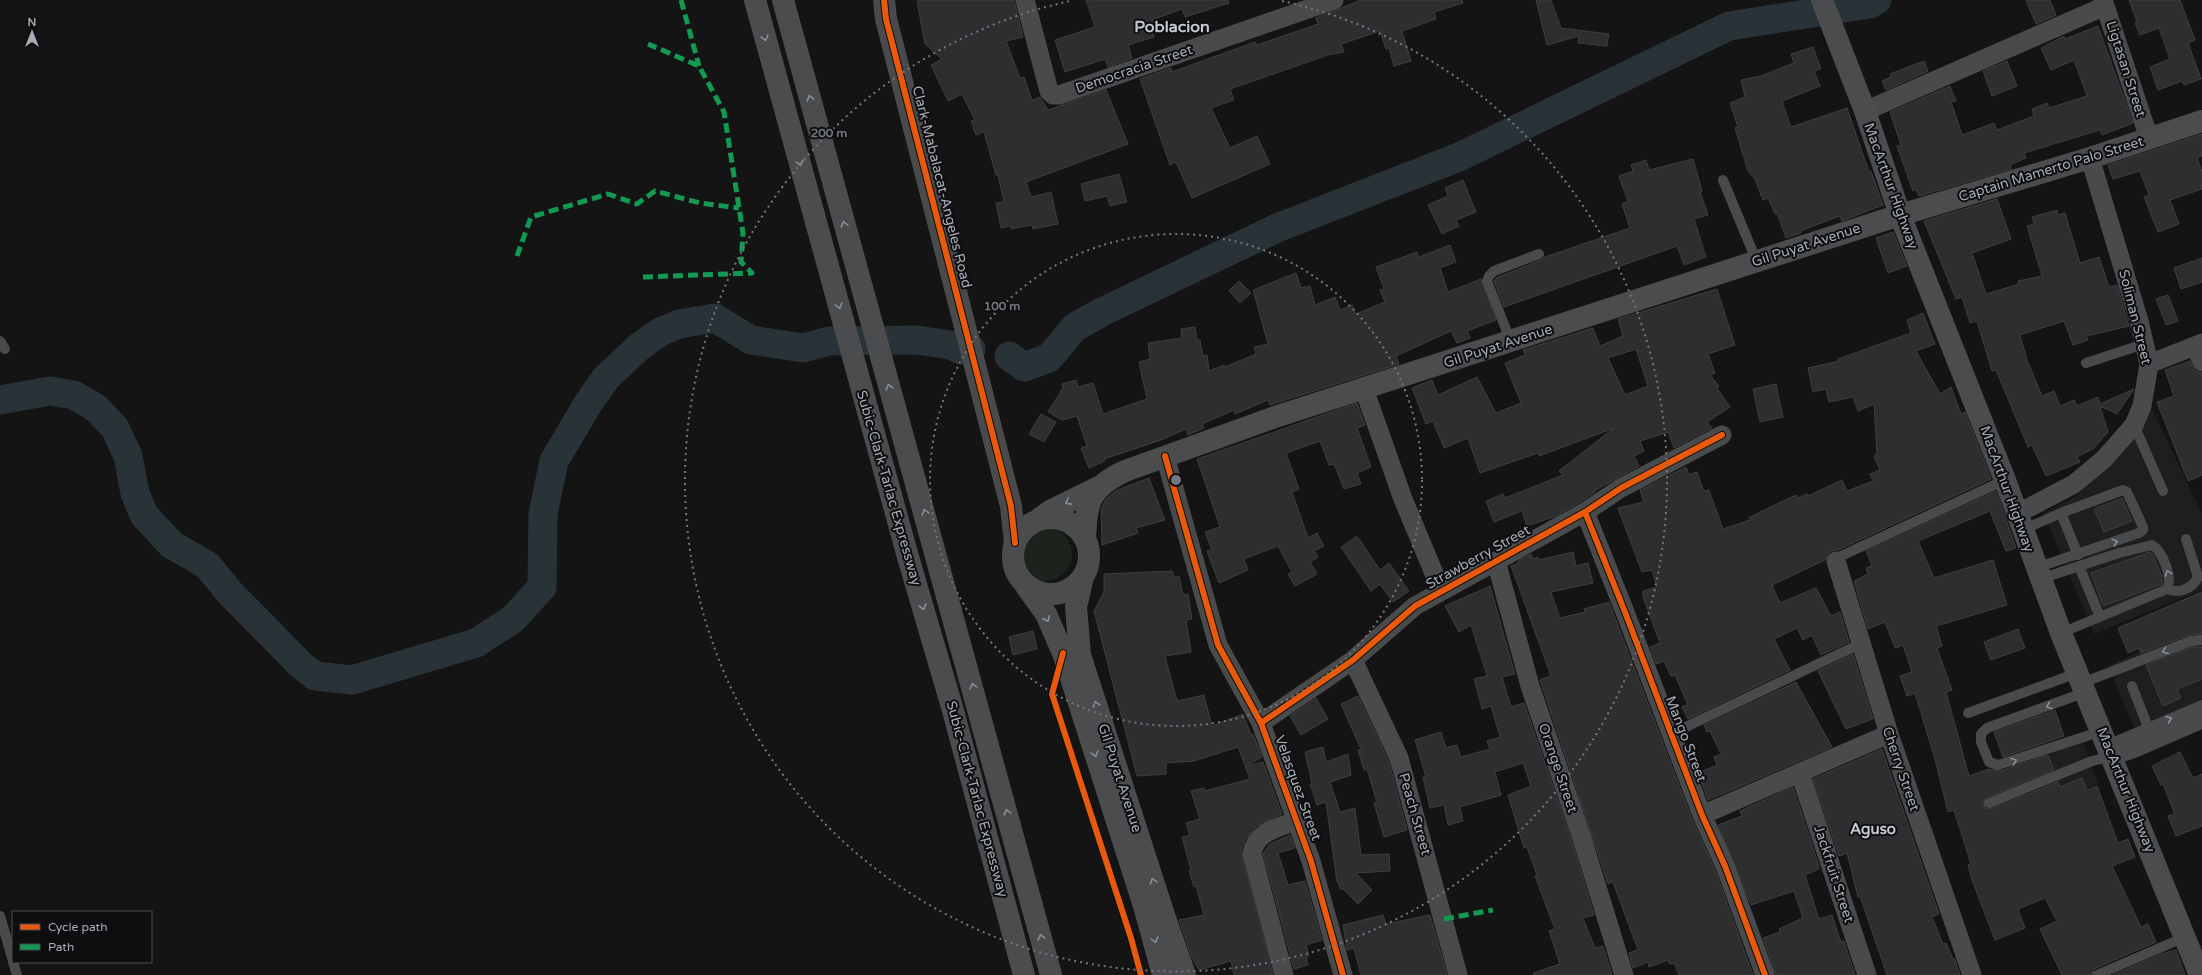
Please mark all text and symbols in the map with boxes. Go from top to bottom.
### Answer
north arrow [12,12,52,52]
text: N [28,16,36,29]
district label: Poblacion [1134,17,1210,37]
street label: Ligtasan Street [2102,19,2150,120]
one-way arrow [761,34,769,41]
street label: Democracia Street [1073,41,1195,97]
street label: Clark-Mabalacat-Angeles Road [909,84,975,290]
one-way arrow [806,95,815,102]
street label: MacArthur Highway [1860,120,1922,252]
text: 200 m [811,126,847,140]
street label: Captain Mamerto Palo Street [1956,133,2146,205]
one-way arrow [795,159,804,166]
street label: Gil Puyat Avenue [1750,219,1863,271]
one-way arrow [840,220,849,227]
street label: Soliman Street [2115,268,2155,367]
text: 100 m [984,299,1020,313]
one-way arrow [834,302,843,309]
street label: Gil Puyat Avenue [1442,320,1555,372]
one-way arrow [886,383,894,390]
street label: Subic-Clark-Tarlac Expressway [853,388,925,588]
street label: MacArthur Highway [1976,423,2038,555]
centre of rings [1169,473,1183,487]
one-way arrow [1065,498,1072,505]
one-way arrow [921,508,930,515]
street label: Strawberry Street [1423,521,1534,593]
one-way arrow [2111,538,2118,547]
one-way arrow [2164,570,2172,577]
one-way arrow [918,604,927,611]
one-way arrow [1042,614,1050,622]
one-way arrow [2162,646,2169,654]
one-way arrow [969,683,977,690]
street label: Mango Street [1662,694,1710,785]
street label: Subic-Clark-Tarlac Expressway [943,699,1012,899]
one-way arrow [1092,701,1101,708]
one-way arrow [2046,702,2053,710]
one-way arrow [2165,715,2172,723]
street label: Orange Street [1535,721,1581,816]
street label: Gil Puyat Avenue [1094,722,1146,835]
street label: Cherry Street [1879,725,1924,814]
street label: MacArthur Highway [2093,725,2159,855]
street label: Velasquez Street [1271,733,1325,844]
one-way arrow [1090,750,1099,757]
one-way arrow [2011,757,2018,766]
street label: Peach Street [1395,771,1435,858]
one-way arrow [1003,809,1012,816]
district label: Aguso [1850,820,1896,839]
street label: Jackfruit Street [1810,823,1858,925]
one-way arrow [1149,878,1158,885]
legend [12,911,152,963]
text: Cycle path [48,920,107,934]
one-way arrow [1037,934,1046,941]
one-way arrow [1150,937,1159,944]
text: Path [48,940,74,954]

